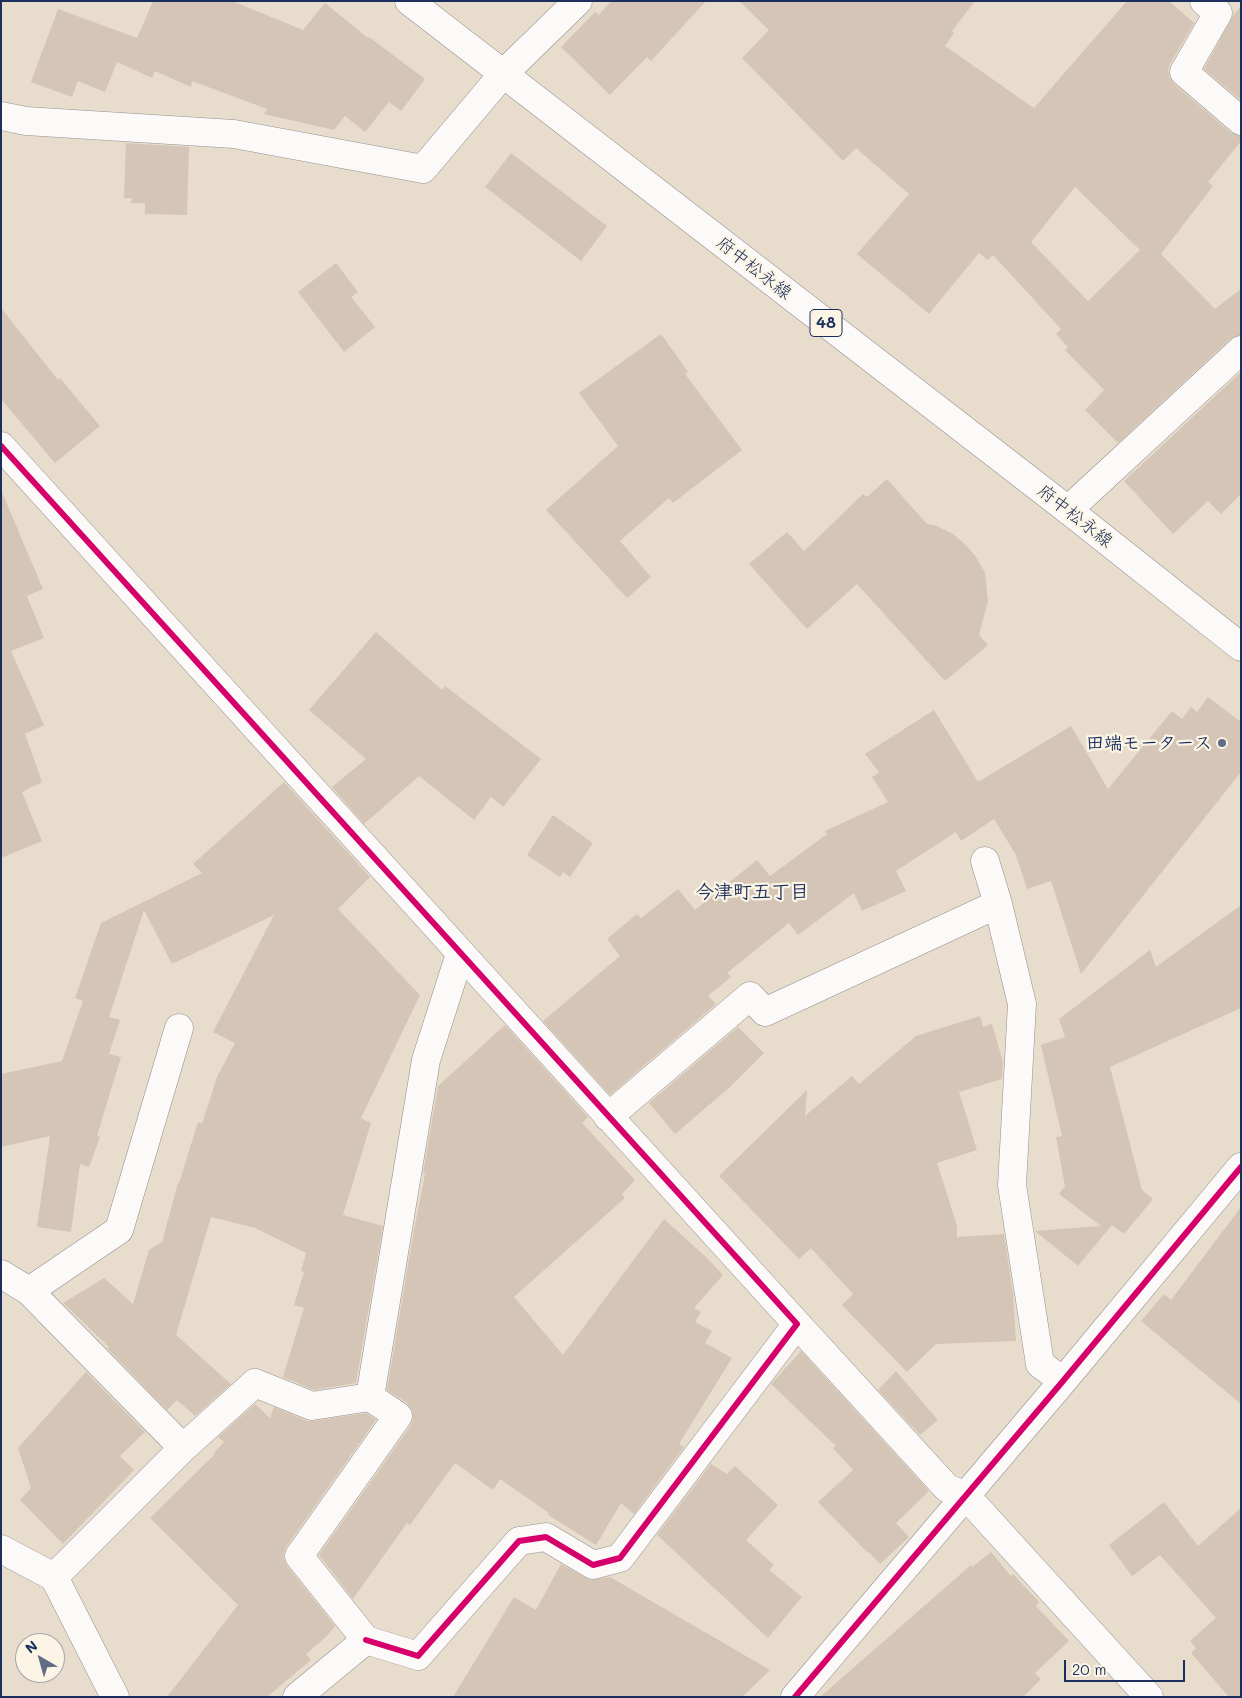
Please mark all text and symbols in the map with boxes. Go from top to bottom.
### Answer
street label: 府中松永線 [712,232,796,304]
road number: 48 [810,309,842,336]
street label: 府中松永線 [1033,480,1117,552]
place label: 田端モータース [1086,732,1212,754]
marker: 田端モータース [1216,737,1228,749]
district label: 今津町五丁目 [695,881,809,903]
north arrow [15,1633,65,1683]
text: N [21,1636,41,1657]
scale bar [1067,1650,1188,1682]
text: 20 m [1072,1659,1106,1679]

